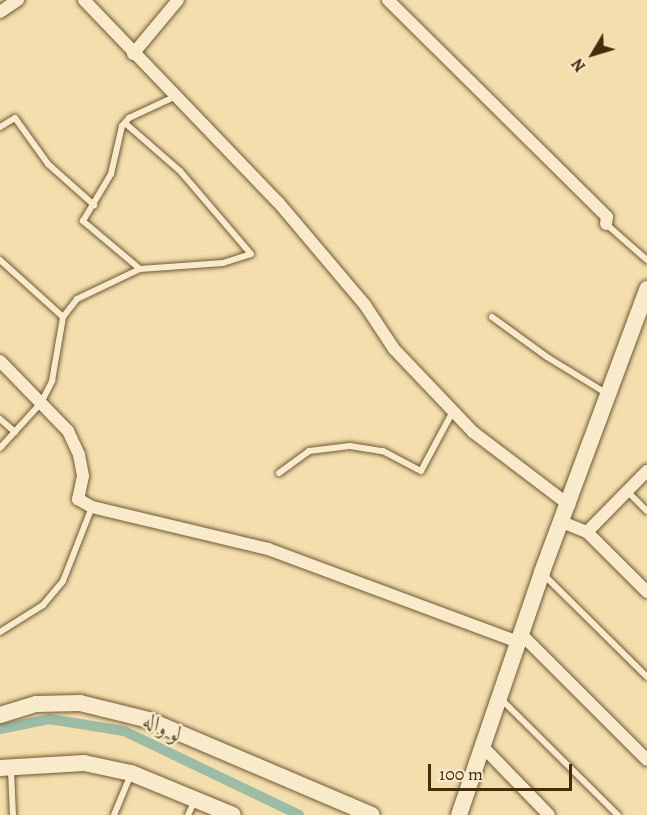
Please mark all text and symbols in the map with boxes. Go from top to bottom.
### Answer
north arrow [563,24,623,84]
text: N [567,54,591,76]
water label: لو واله [139,707,187,749]
scale bar [431,752,575,790]
text: 100 m [439,762,483,786]

